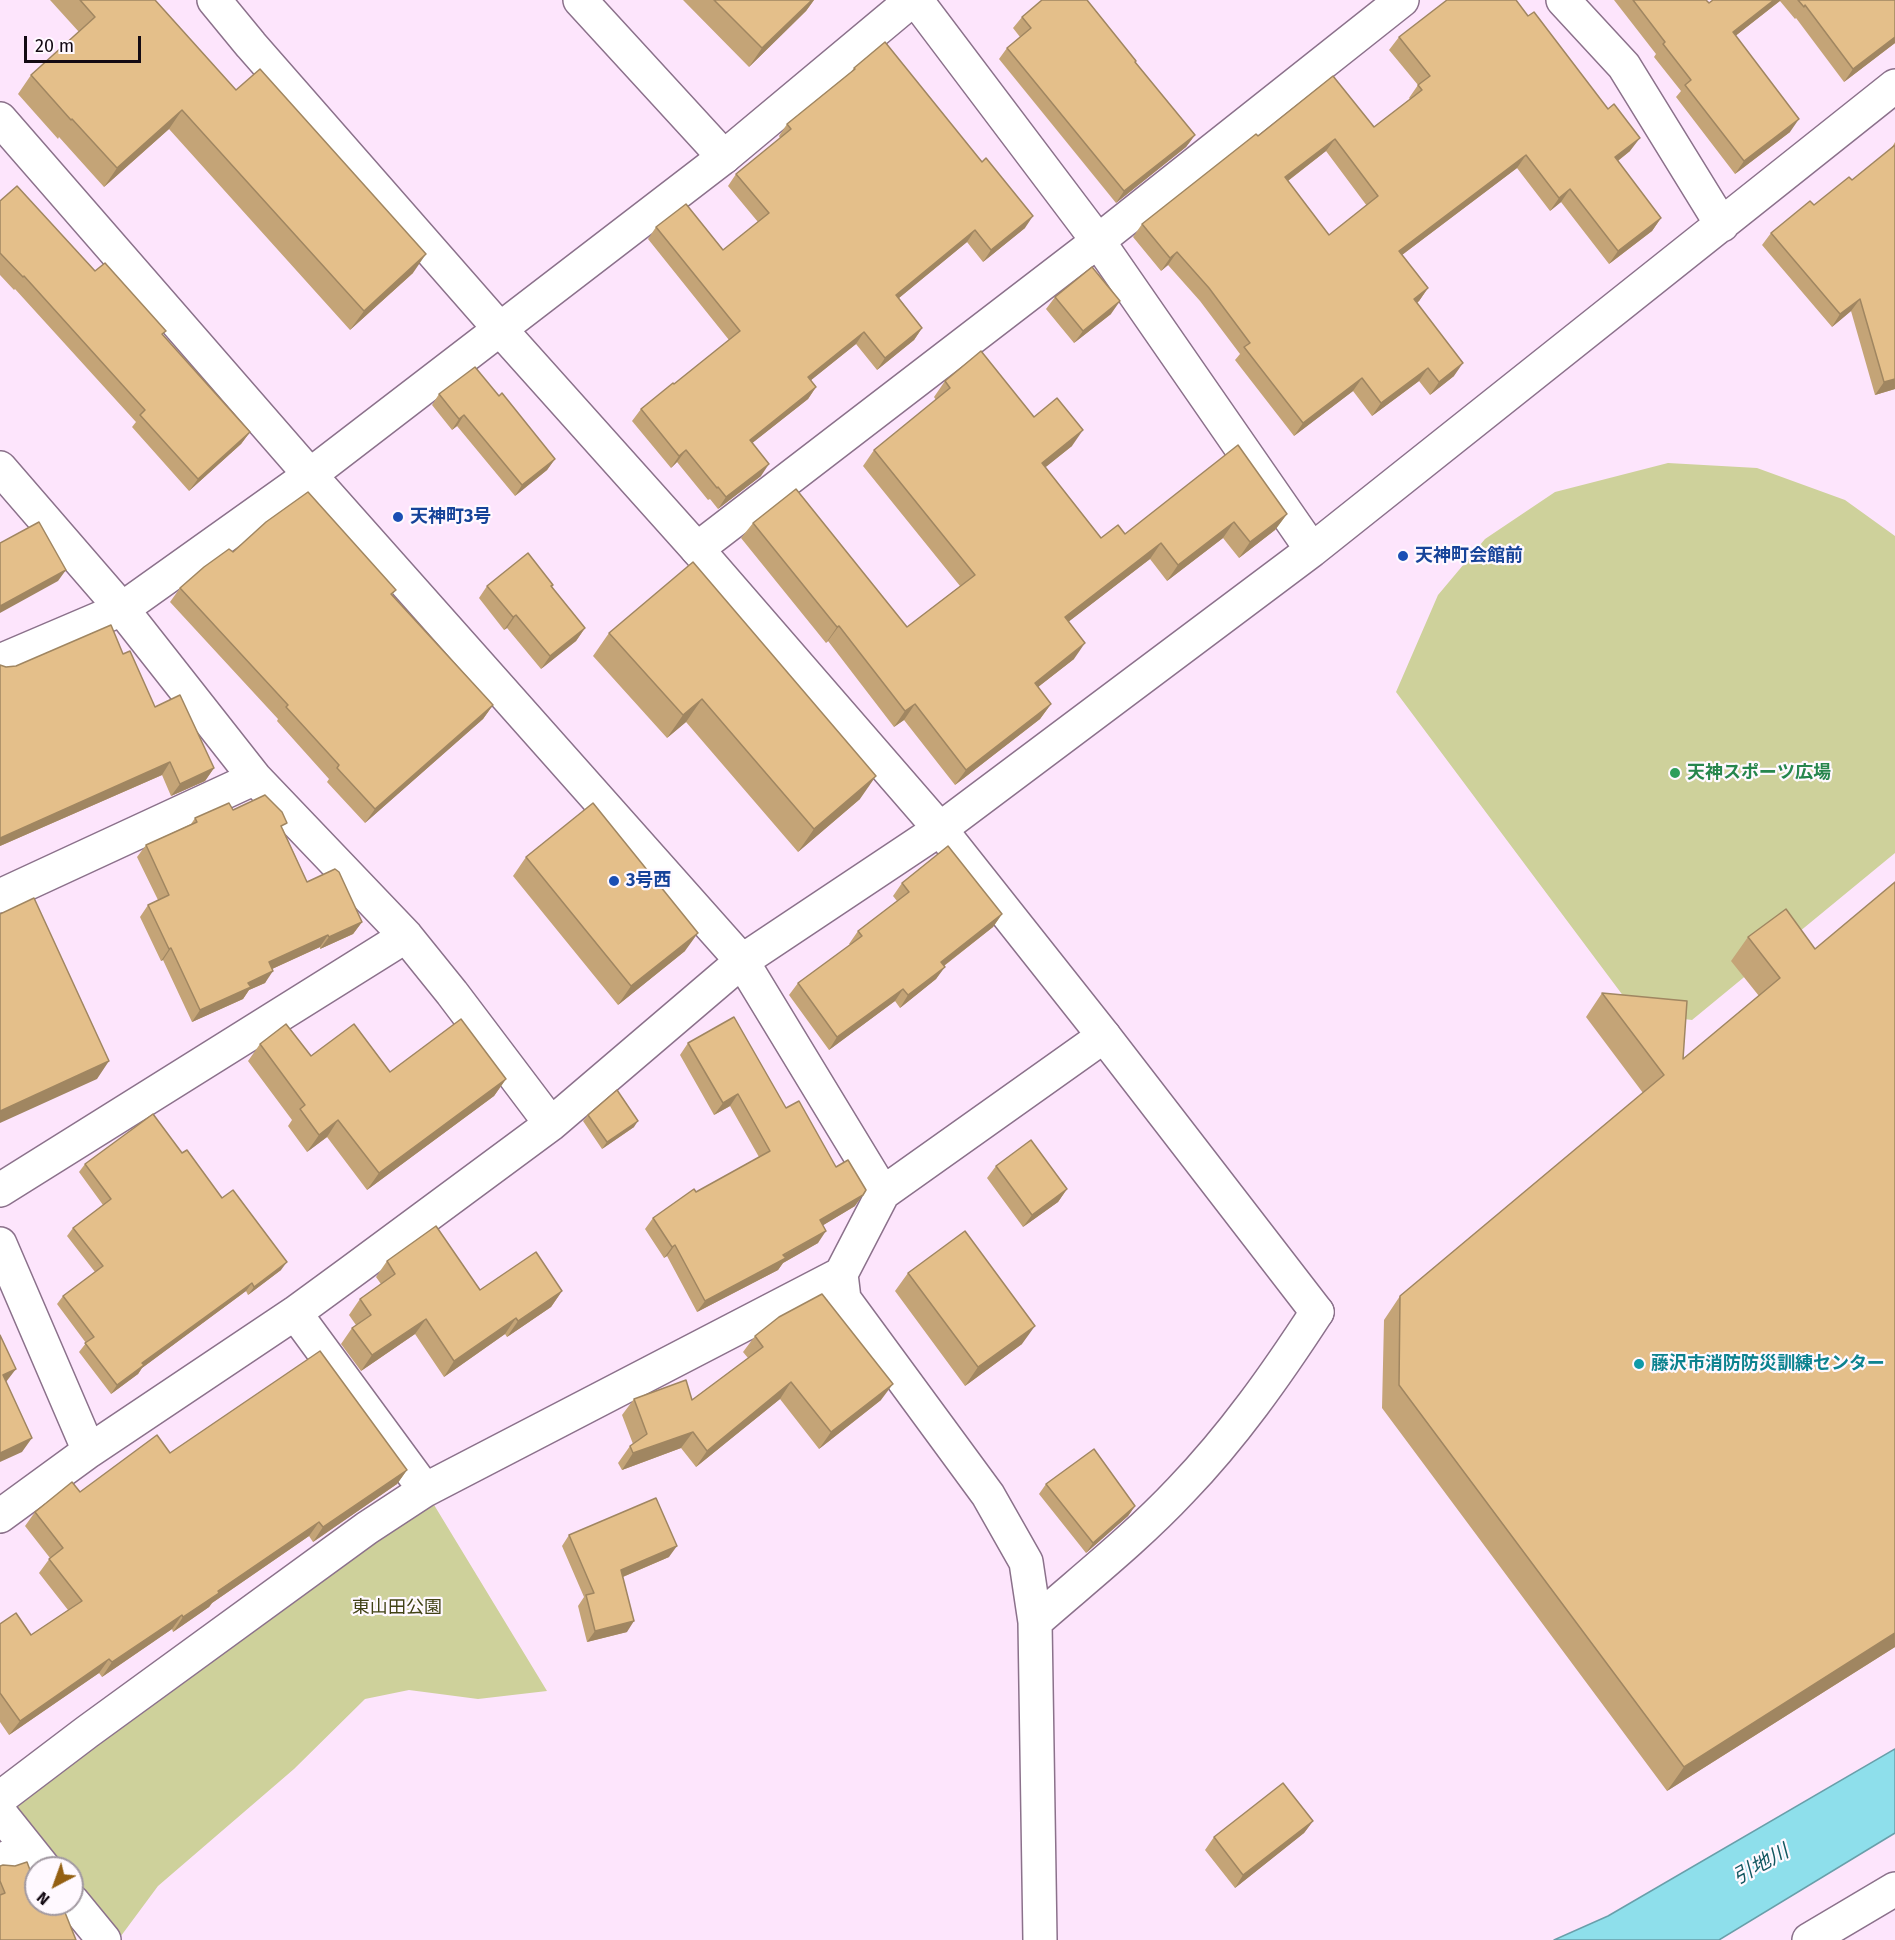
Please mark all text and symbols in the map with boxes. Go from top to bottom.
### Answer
scale bar [27,24,144,62]
text: 20 m [35,35,74,57]
place label: 天神町3号 [410,506,491,528]
marker: 天神町3号 [391,510,405,524]
place label: 天神町会館前 [1415,545,1523,567]
marker: 天神町会館前 [1396,549,1410,563]
place label: 天神スポーツ広場 [1687,762,1831,784]
marker: 天神スポーツ広場 [1668,766,1682,780]
place label: 3号西 [626,870,671,892]
marker: 3号西 [607,874,621,888]
place label: 藤沢市消防防災訓練センター [1651,1353,1885,1375]
marker: 藤沢市消防防災訓練センター [1632,1357,1646,1371]
park label: 東山田公園 [352,1597,442,1619]
water label: 引地川 [1729,1840,1793,1890]
north arrow [24,1856,84,1916]
text: N [33,1888,53,1909]

